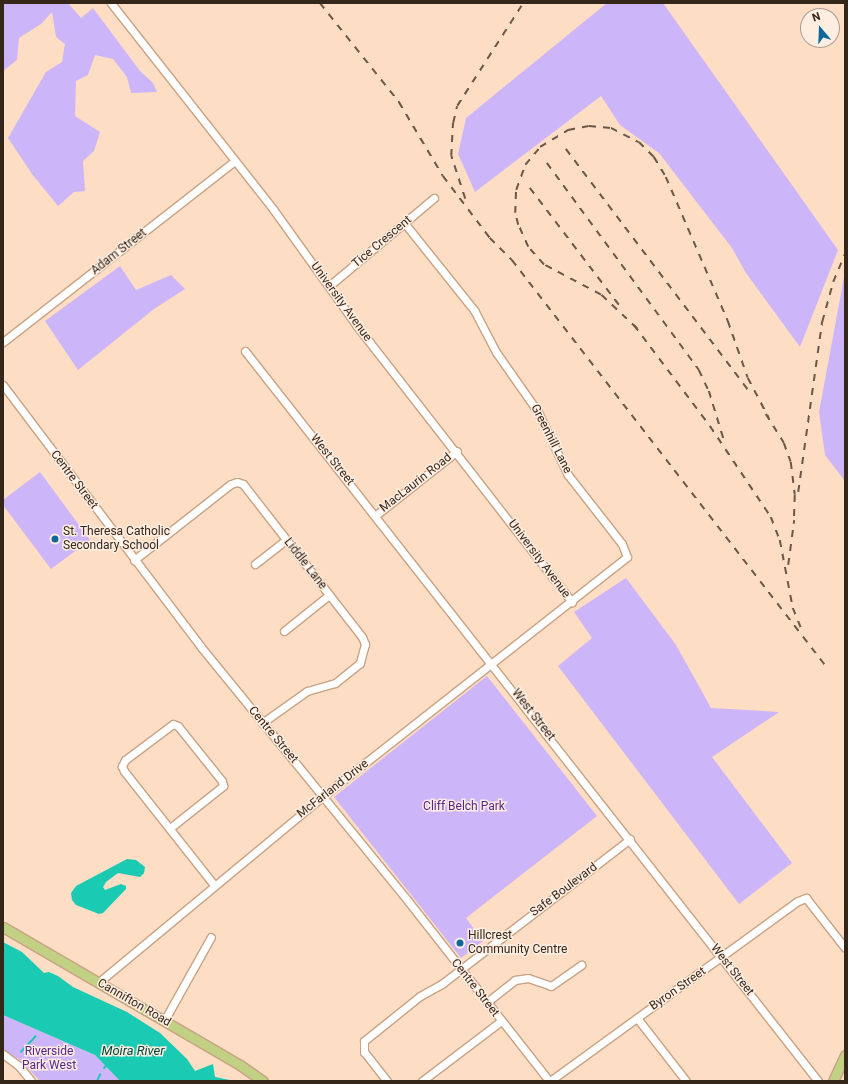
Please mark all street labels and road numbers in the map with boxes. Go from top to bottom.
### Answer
street label: Tice Crescent [349,213,415,271]
street label: Adam Street [88,226,150,278]
street label: University Avenue [307,260,375,344]
street label: Greenhill Lane [527,402,575,476]
street label: West Street [307,432,357,488]
street label: Centre Street [47,448,101,512]
street label: MacLaurin Road [377,451,455,515]
street label: University Avenue [505,517,573,601]
street label: Liddle Lane [281,535,329,593]
street label: West Street [508,686,558,744]
street label: Centre Street [245,704,301,766]
street label: McFarland Drive [294,757,372,821]
street label: Safe Boulevard [528,860,600,920]
street label: West Street [707,941,757,999]
street label: Centre Street [448,956,502,1020]
street label: Byron Street [647,964,709,1014]
street label: Cannifton Road [95,976,173,1030]

